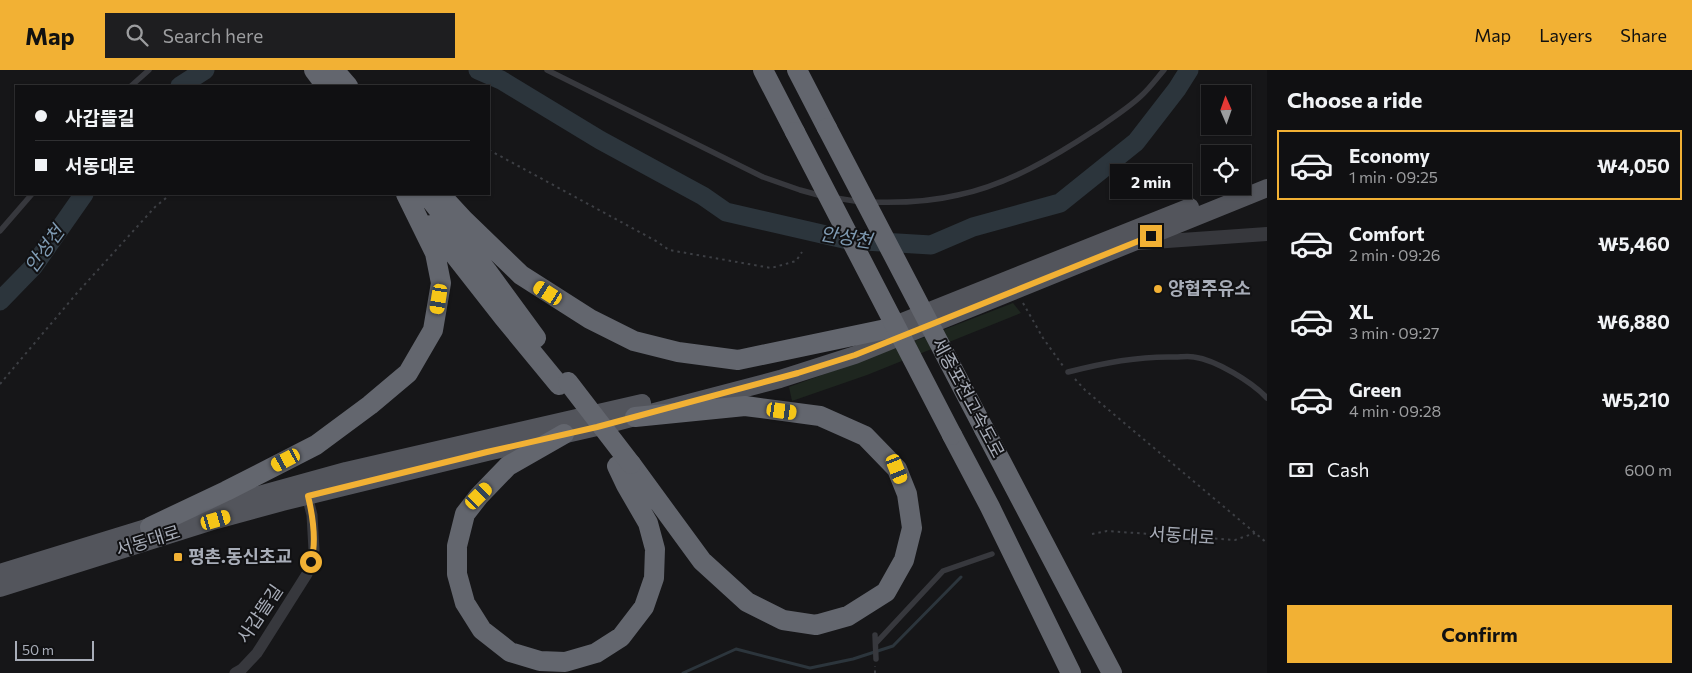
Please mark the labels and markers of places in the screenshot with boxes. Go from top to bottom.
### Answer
place label: 양협주유소 [1168,277,1251,299]
marker: 양협주유소 [1152,283,1164,295]
place label: 평촌.동신초교 [188,545,292,567]
marker: 평촌.동신초교 [172,551,184,563]

